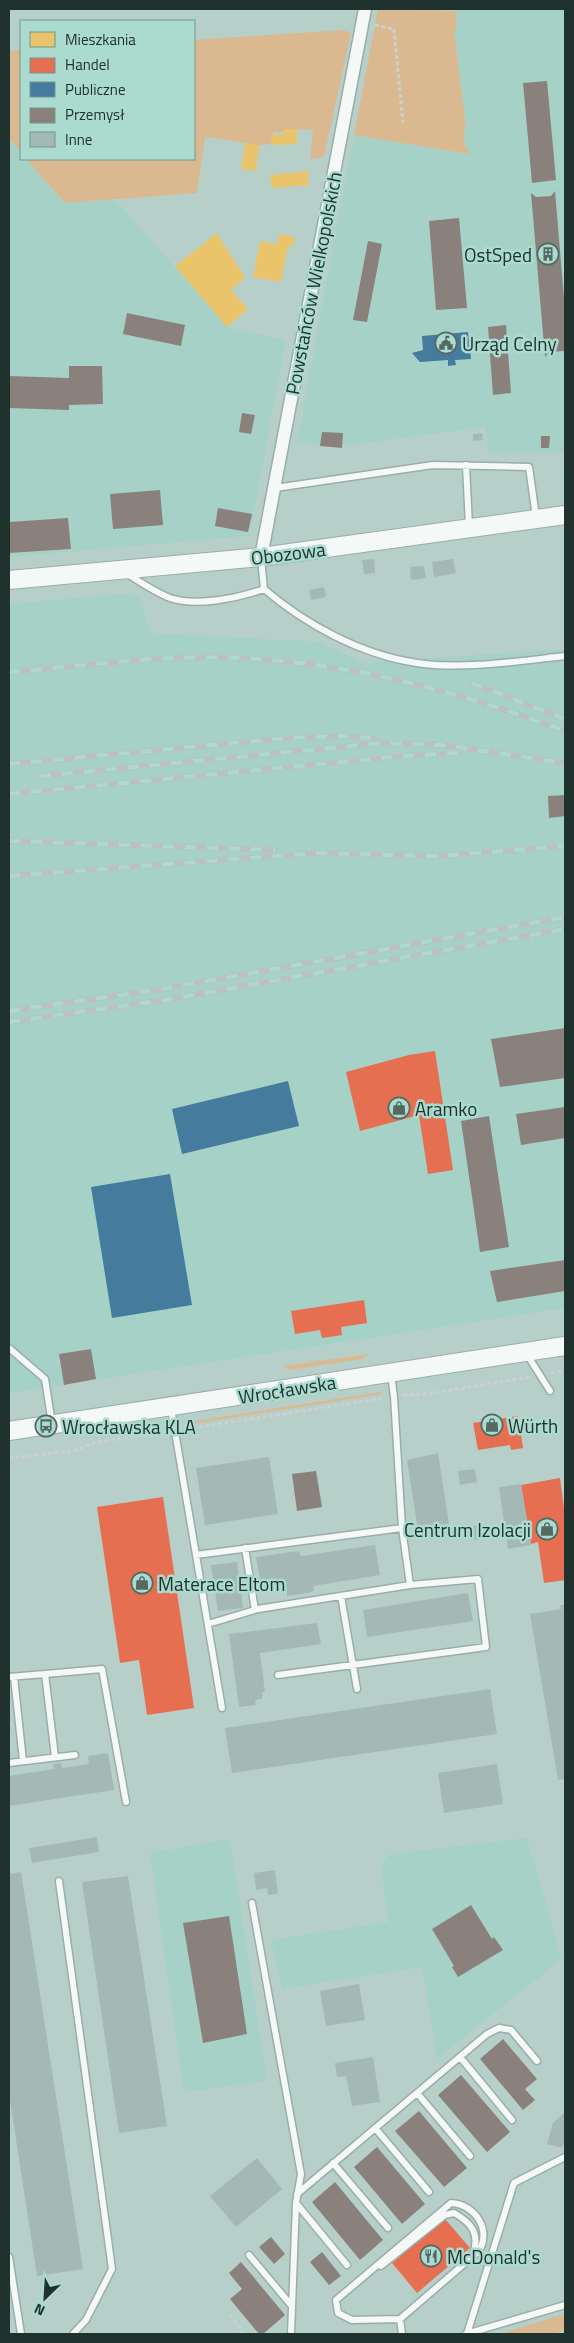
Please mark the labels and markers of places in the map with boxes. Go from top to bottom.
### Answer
place label: OstSped [464,240,532,269]
building icon: OstSped [536,242,560,266]
place label: Urząd Celny [462,329,557,358]
public building icon: Urząd Celny [434,331,458,355]
place label: Aramko [415,1094,477,1123]
shop icon: Aramko [387,1096,411,1120]
place label: Würth [508,1411,558,1440]
place label: Wrocławska KLA [62,1412,196,1441]
shop icon: Würth [480,1413,504,1437]
bus stop icon: Wrocławska KLA [34,1414,58,1438]
place label: Centrum Izolacji [404,1515,531,1544]
shop icon: Centrum Izolacji [535,1517,559,1541]
place label: Materace Eltom [158,1569,285,1598]
shop icon: Materace Eltom [130,1571,154,1595]
place label: McDonald's [447,2242,540,2271]
restaurant icon: McDonald's [419,2244,443,2268]

